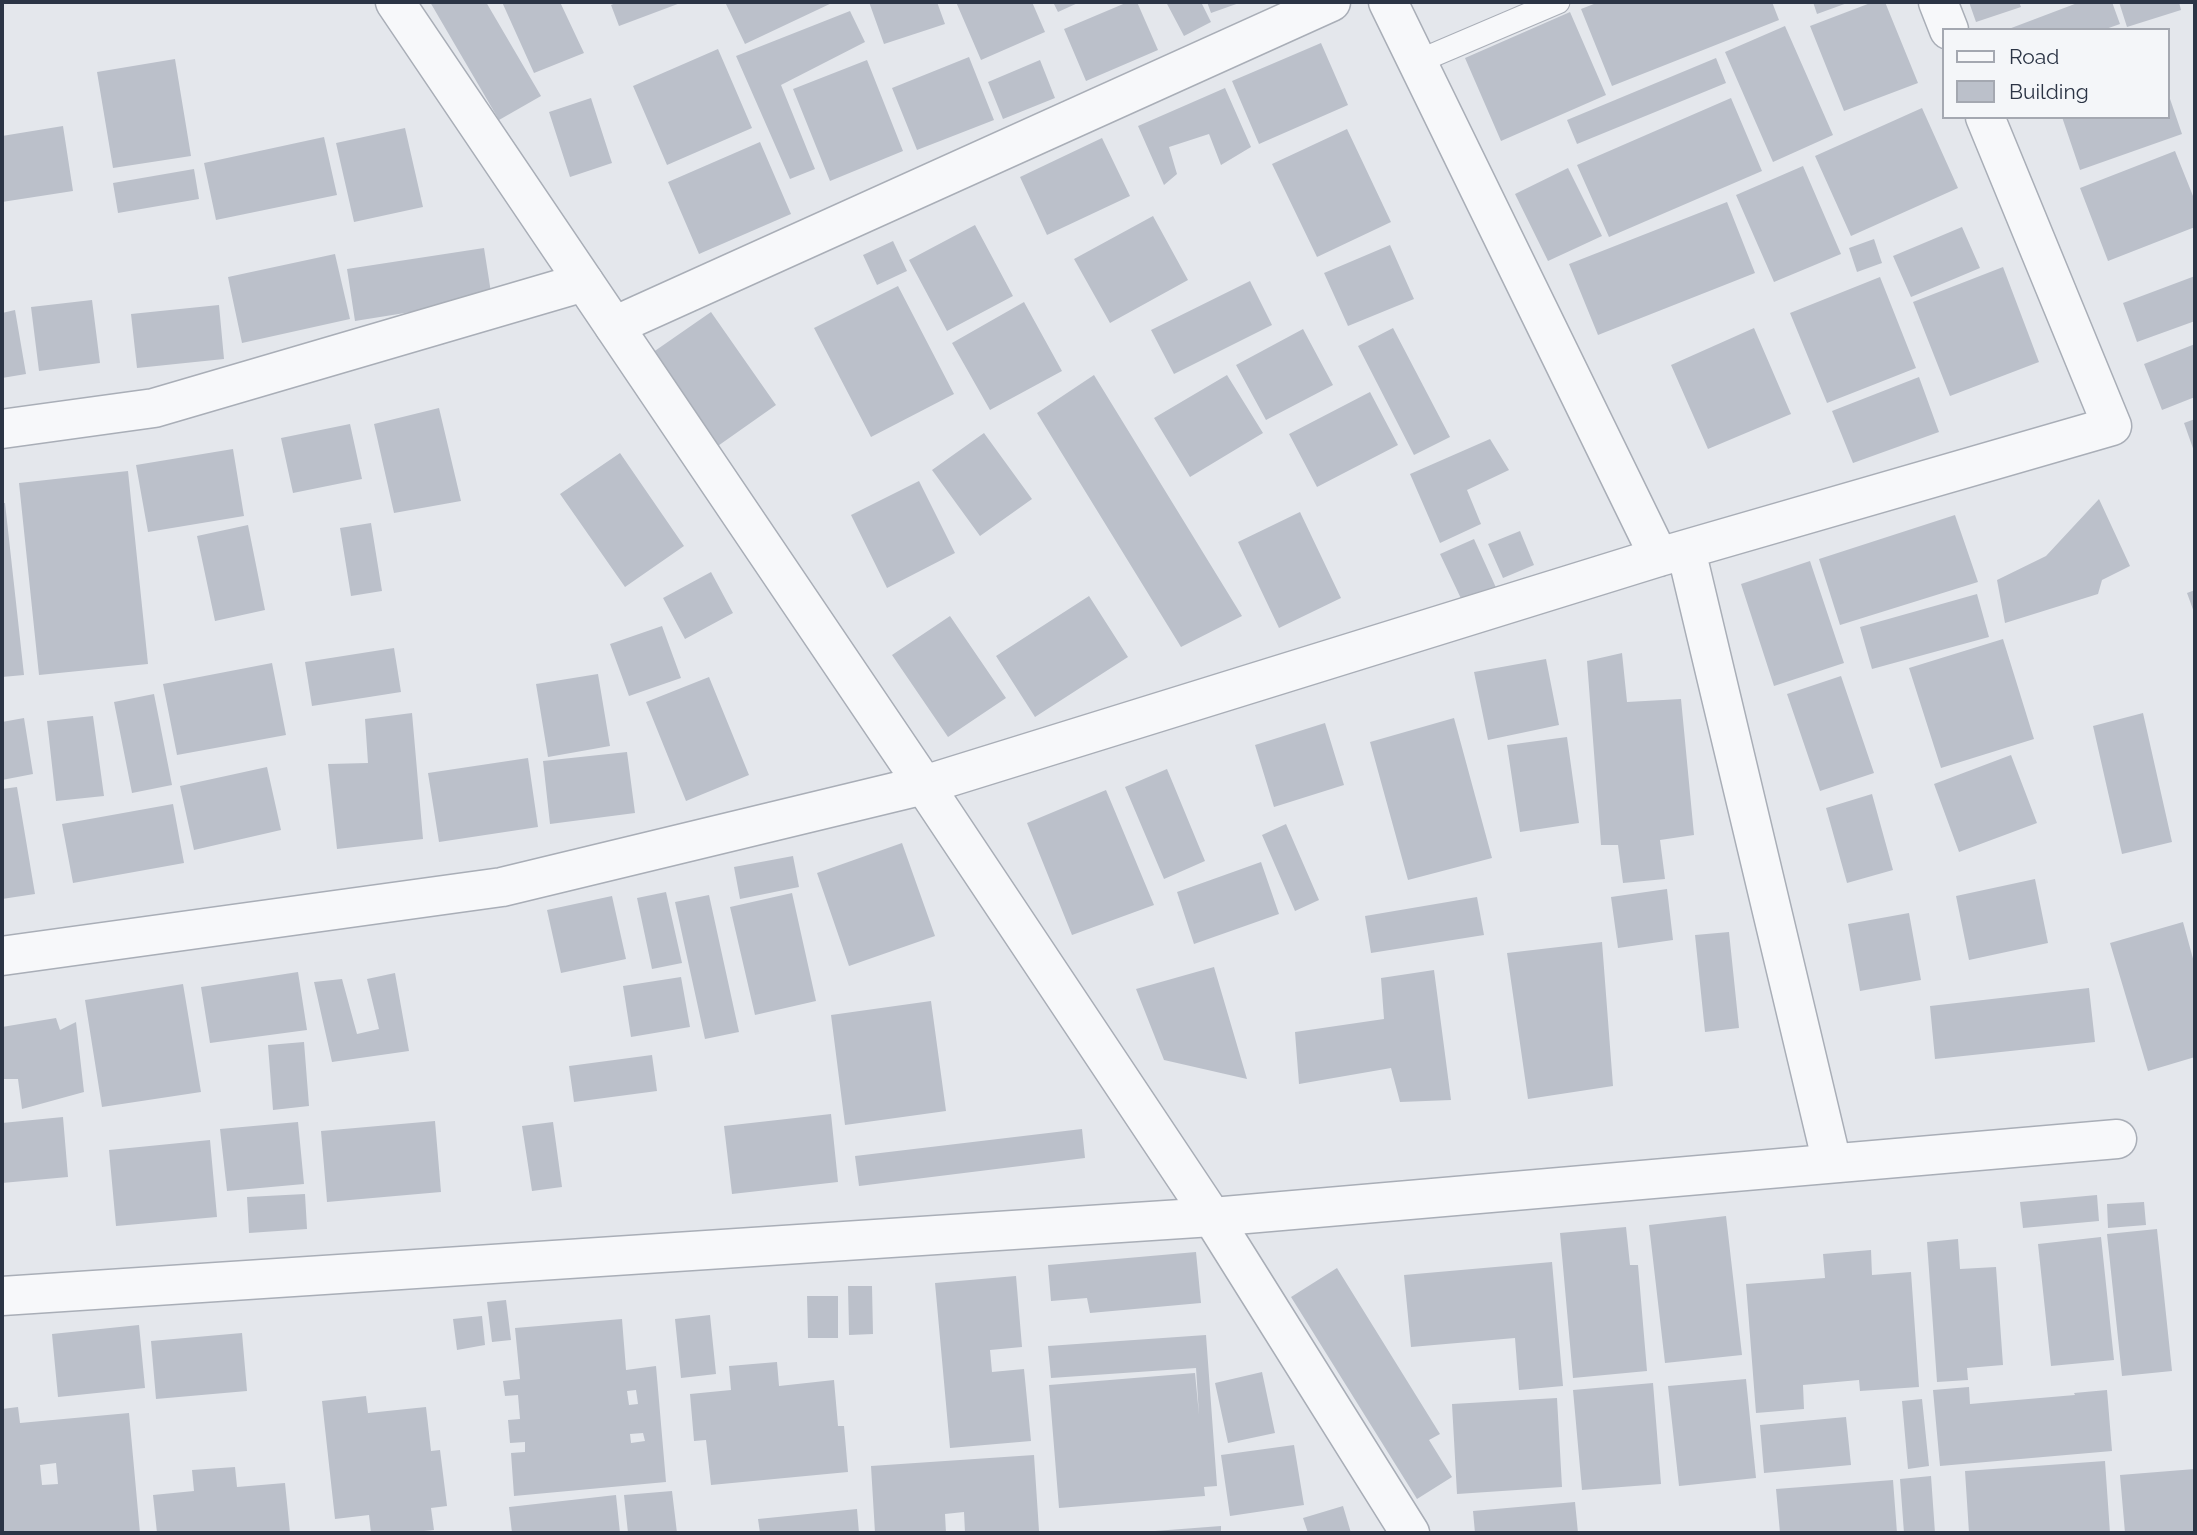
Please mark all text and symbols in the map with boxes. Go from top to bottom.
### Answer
legend [1941,28,2169,119]
text: Road [2009,44,2059,69]
text: Building [2009,79,2089,104]

